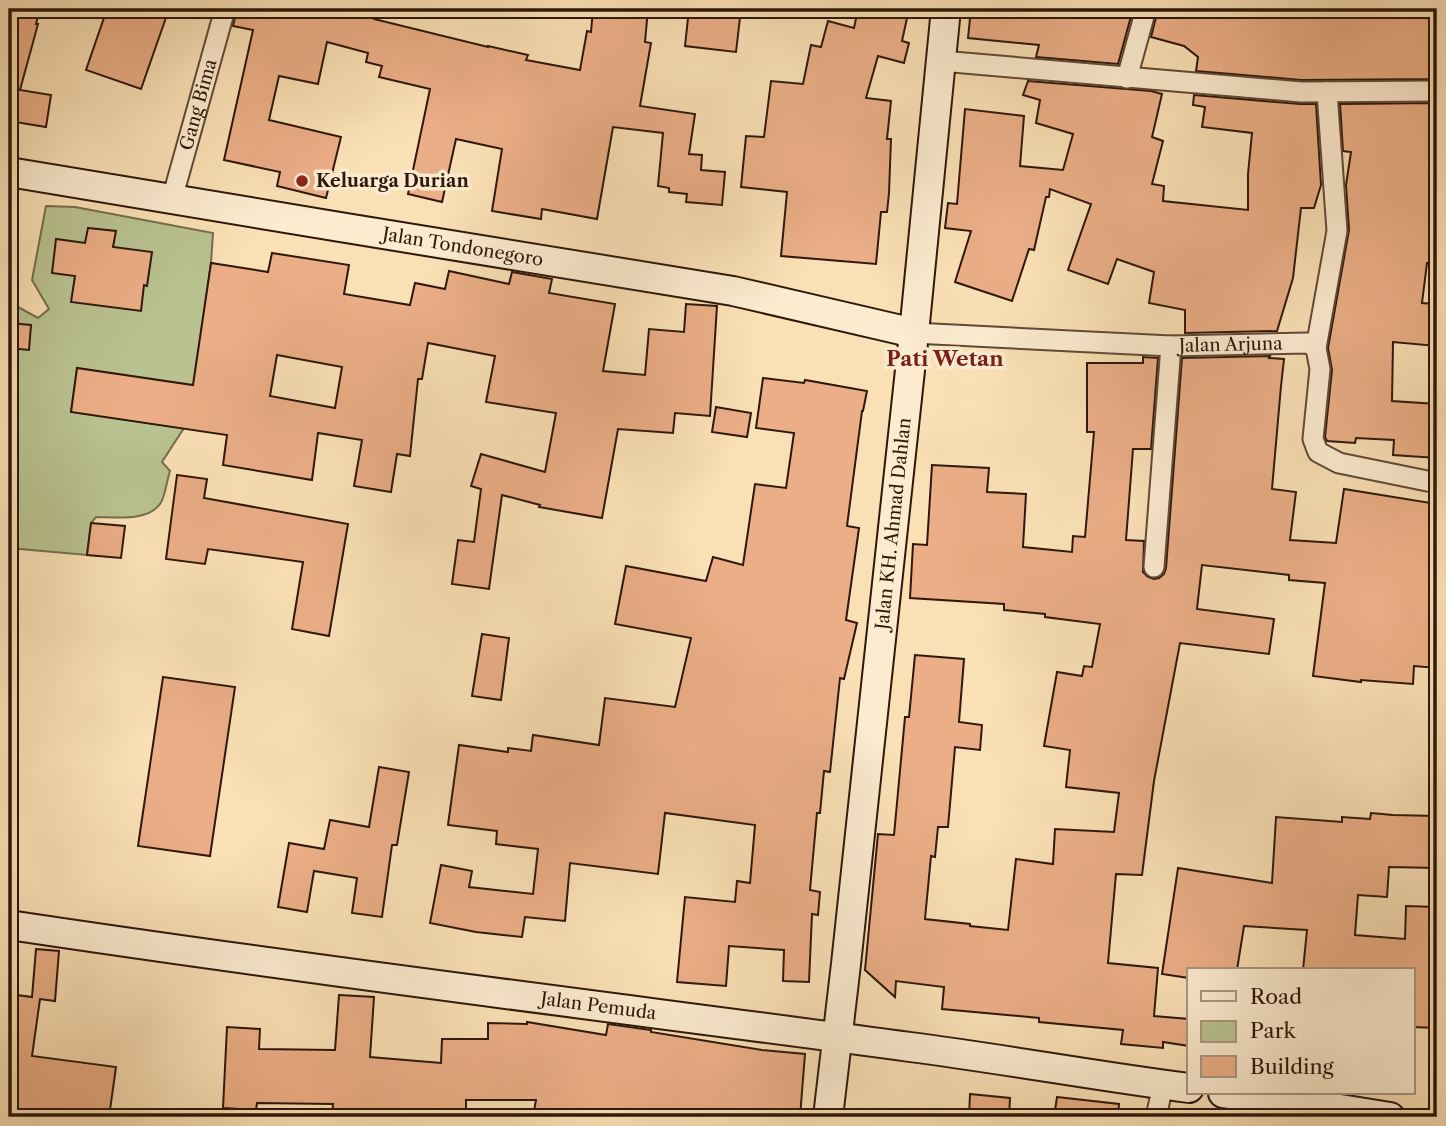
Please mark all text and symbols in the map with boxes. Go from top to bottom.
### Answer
street label: Gang Bima [175,56,222,153]
place label: Keluarga Durian [316,170,469,192]
marker: Keluarga Durian [294,173,310,189]
street label: Jalan Tondonegoro [378,223,545,271]
street label: Jalan Arjuna [1176,333,1283,357]
district label: Pati Wetan [886,346,1004,371]
street label: Jalan KH. Ahmad Dahlan [871,417,916,634]
legend [1187,968,1414,1094]
text: Road [1250,984,1302,1009]
street label: Jalan Pemuda [536,987,658,1025]
text: Park [1250,1018,1296,1043]
text: Building [1250,1054,1335,1079]

